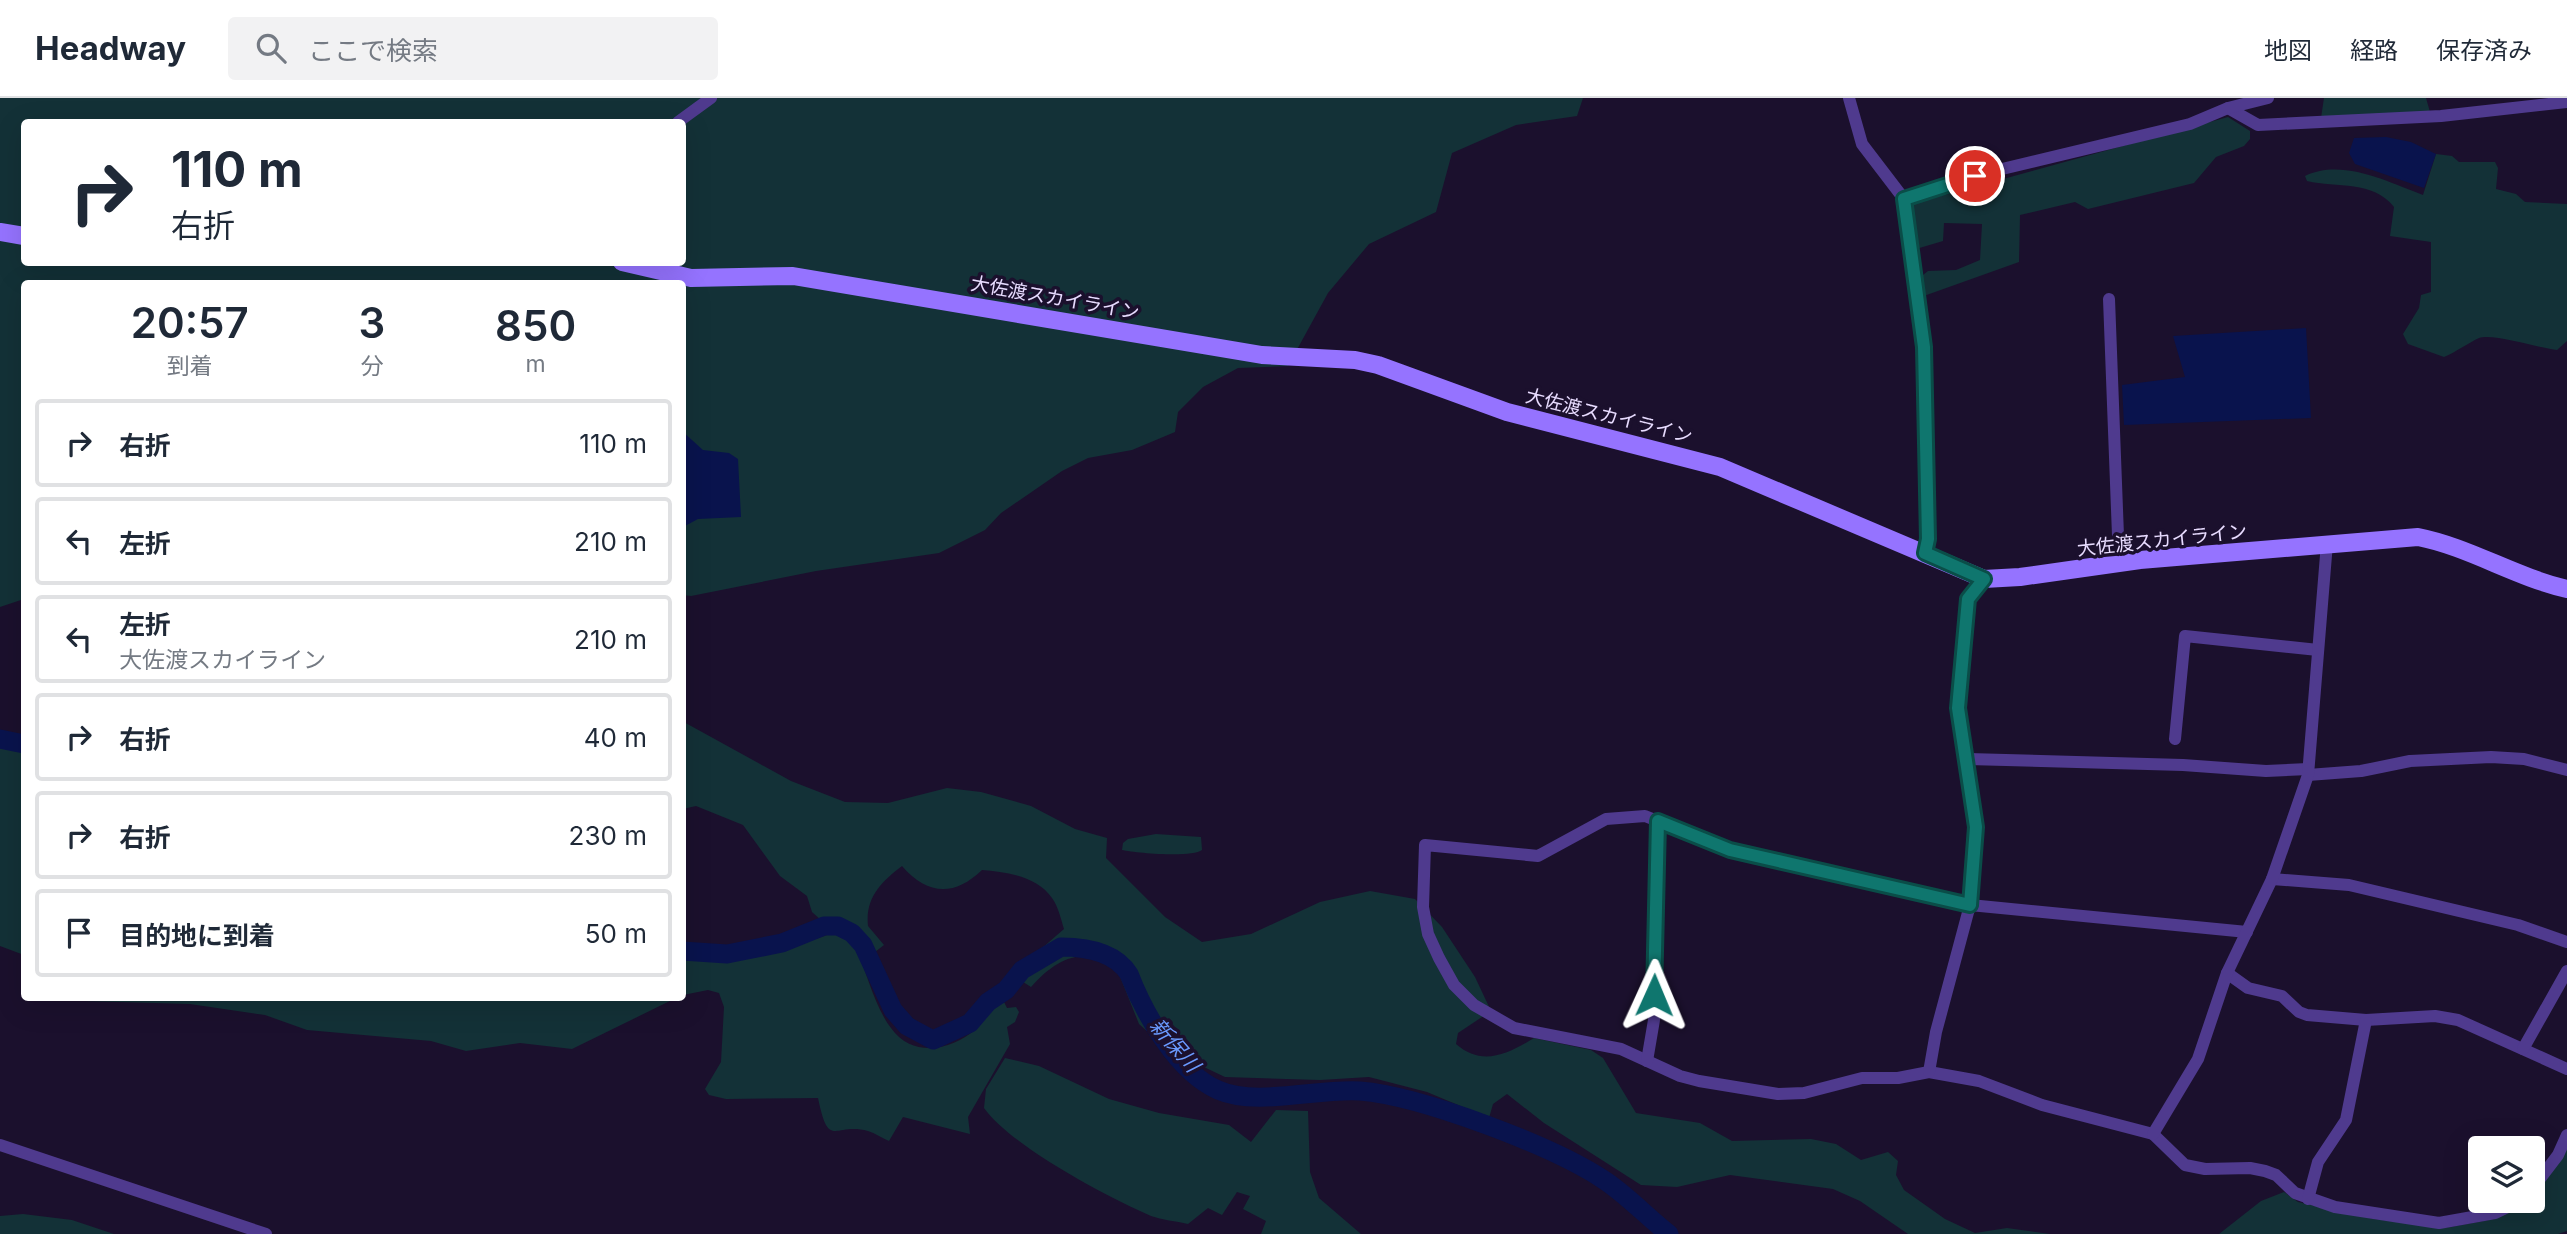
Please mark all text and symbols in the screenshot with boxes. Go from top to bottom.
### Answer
search box [228,17,718,80]
text: Headway [35,28,186,68]
icon: search [252,29,290,67]
text: ここで検索 [308,35,438,66]
text: 地図 [2264,36,2312,65]
text: 経路 [2350,36,2398,65]
text: 保存済み [2436,36,2532,65]
text: 110 m [171,140,303,199]
pin [1945,146,2005,206]
icon: right [56,147,147,238]
icon: arrive [1956,157,1994,195]
text: 右折 [171,206,235,245]
street label: 大佐渡スカイライン [969,272,1141,324]
text: 20:57 [131,297,249,348]
text: 3 [359,297,385,348]
text: 850 [495,300,576,351]
text: m [526,350,546,378]
text: 到着 [167,352,213,380]
text: 分 [360,352,383,380]
street label: 大佐渡スカイライン [1523,384,1695,448]
icon: right [60,424,98,462]
text: 110 m [579,428,647,459]
text: 右折 [119,430,171,461]
street label: 大佐渡スカイライン [2076,520,2248,560]
icon: left [60,522,98,560]
text: 210 m [574,526,647,557]
text: 左折 [119,528,171,559]
text: 左折 [119,609,171,640]
icon: left [60,620,98,658]
text: 210 m [574,624,647,655]
text: 大佐渡スカイライン [119,646,326,674]
icon: right [60,718,98,756]
text: 40 m [584,722,647,753]
text: 右折 [119,724,171,755]
icon: right [60,816,98,854]
text: 230 m [569,820,647,851]
text: 右折 [119,822,171,853]
icon: arrive [60,914,98,952]
text: 50 m [585,918,647,949]
text: 目的地に到着 [119,920,275,951]
position arrow [1617,958,1691,1032]
water label: 新保川 [1145,1013,1206,1078]
map controls [2468,1136,2545,1213]
button: layers [2468,1136,2545,1213]

